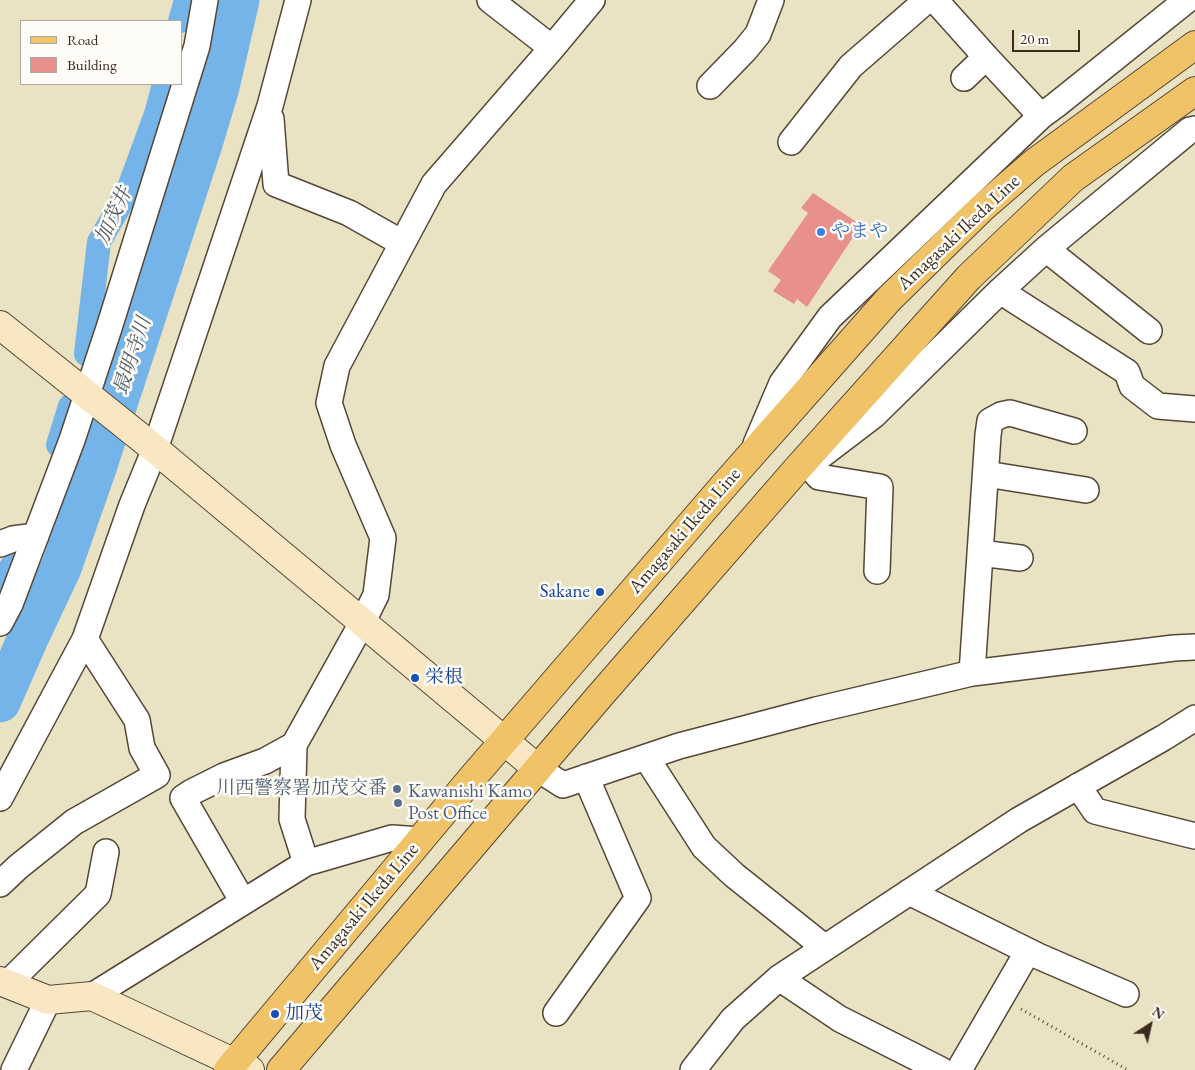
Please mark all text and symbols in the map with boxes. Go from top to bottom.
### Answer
legend [20,20,182,85]
scale bar [1015,20,1082,52]
text: 20 m [1020,29,1049,48]
text: Road [67,30,98,49]
text: Building [67,55,117,74]
street label: Amagasaki Ikeda Line [893,170,1025,296]
water label: 加茂井 [90,184,138,248]
place label: やまや [831,221,888,243]
marker: やまや [815,226,827,238]
water label: 最明寺川 [109,314,157,398]
street label: Amagasaki Ikeda Line [624,463,746,599]
place label: Sakane [540,581,590,603]
marker: Sakane [594,586,606,598]
place label: 栄根 [425,667,463,689]
marker: 栄根 [409,672,421,684]
place label: 川西警察署加茂交番 [216,778,387,800]
place label: Kawanishi Kamo Post Office [408,781,532,825]
marker: 川西警察署加茂交番 [391,783,403,795]
marker: Kawanishi Kamo Post Office [392,797,404,809]
street label: Amagasaki Ikeda Line [304,839,424,975]
north arrow [1125,1000,1175,1050]
text: N [1149,1002,1168,1023]
place label: 加茂 [285,1003,323,1025]
marker: 加茂 [269,1008,281,1020]

